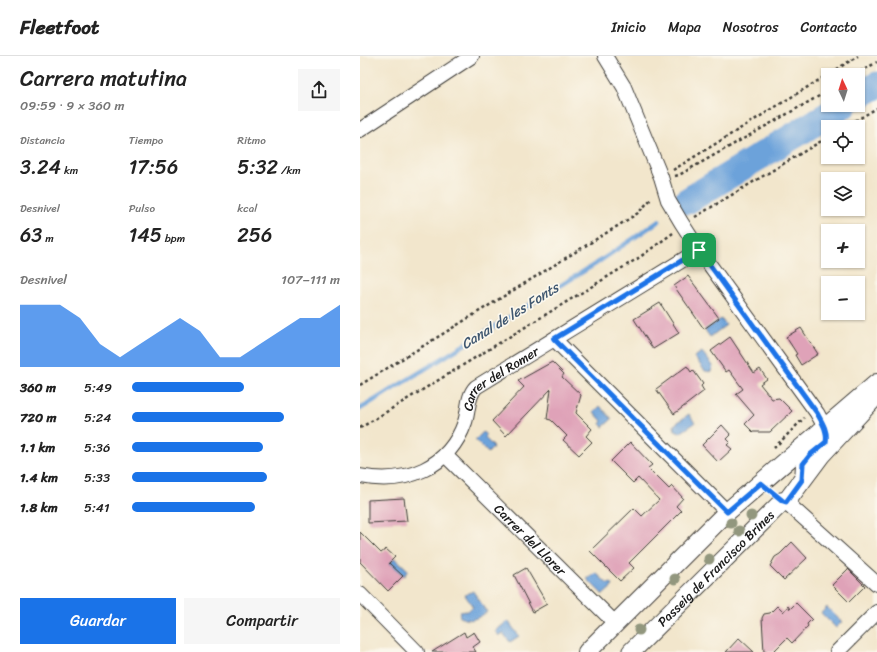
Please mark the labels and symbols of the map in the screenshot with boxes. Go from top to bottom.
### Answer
north arrow [821,68,865,112]
pin [682,233,716,267]
water label: Canal de les Fonts [456,275,565,356]
street label: Carrer del Romer [456,339,544,413]
street label: Carrer del Llorer [489,498,573,581]
street label: Passeig de Francisco Brines [651,504,780,632]

